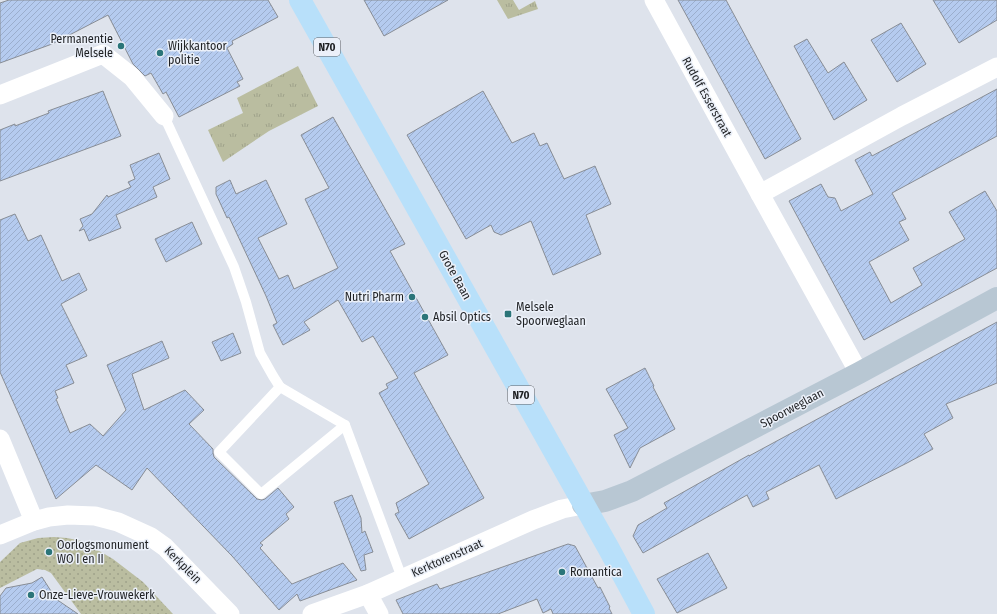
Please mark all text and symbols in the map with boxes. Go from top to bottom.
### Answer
place label: Permanentie Melsele [50,32,113,60]
road number: N70 [314,38,340,56]
place label: Wijkkantoor politie [168,39,228,67]
marker: Permanentie Melsele [116,41,126,51]
marker: Wijkkantoor politie [155,48,165,58]
street label: Rudolf Esserstraat [679,55,735,140]
street label: Grote Baan [436,248,474,302]
place label: Nutri Pharm [345,290,404,304]
marker: Nutri Pharm [407,292,417,302]
place label: Melsele Spoorweglaan [516,300,586,328]
marker: Melsele Spoorweglaan [503,309,513,319]
place label: Absil Optics [433,310,491,324]
marker: Absil Optics [420,312,430,322]
street label: Spoorweglaan [758,385,826,431]
road number: N70 [508,386,534,404]
street label: Kerktorenstraat [409,536,485,580]
place label: Oorlogsmonument WO I en II [57,538,149,566]
street label: Kerkplein [162,544,204,586]
marker: Oorlogsmonument WO I en II [44,547,54,557]
place label: Romantica [570,565,622,579]
marker: Romantica [557,567,567,577]
place label: Onze-Lieve-Vrouwekerk [39,588,155,602]
marker: Onze-Lieve-Vrouwekerk [26,590,36,600]

